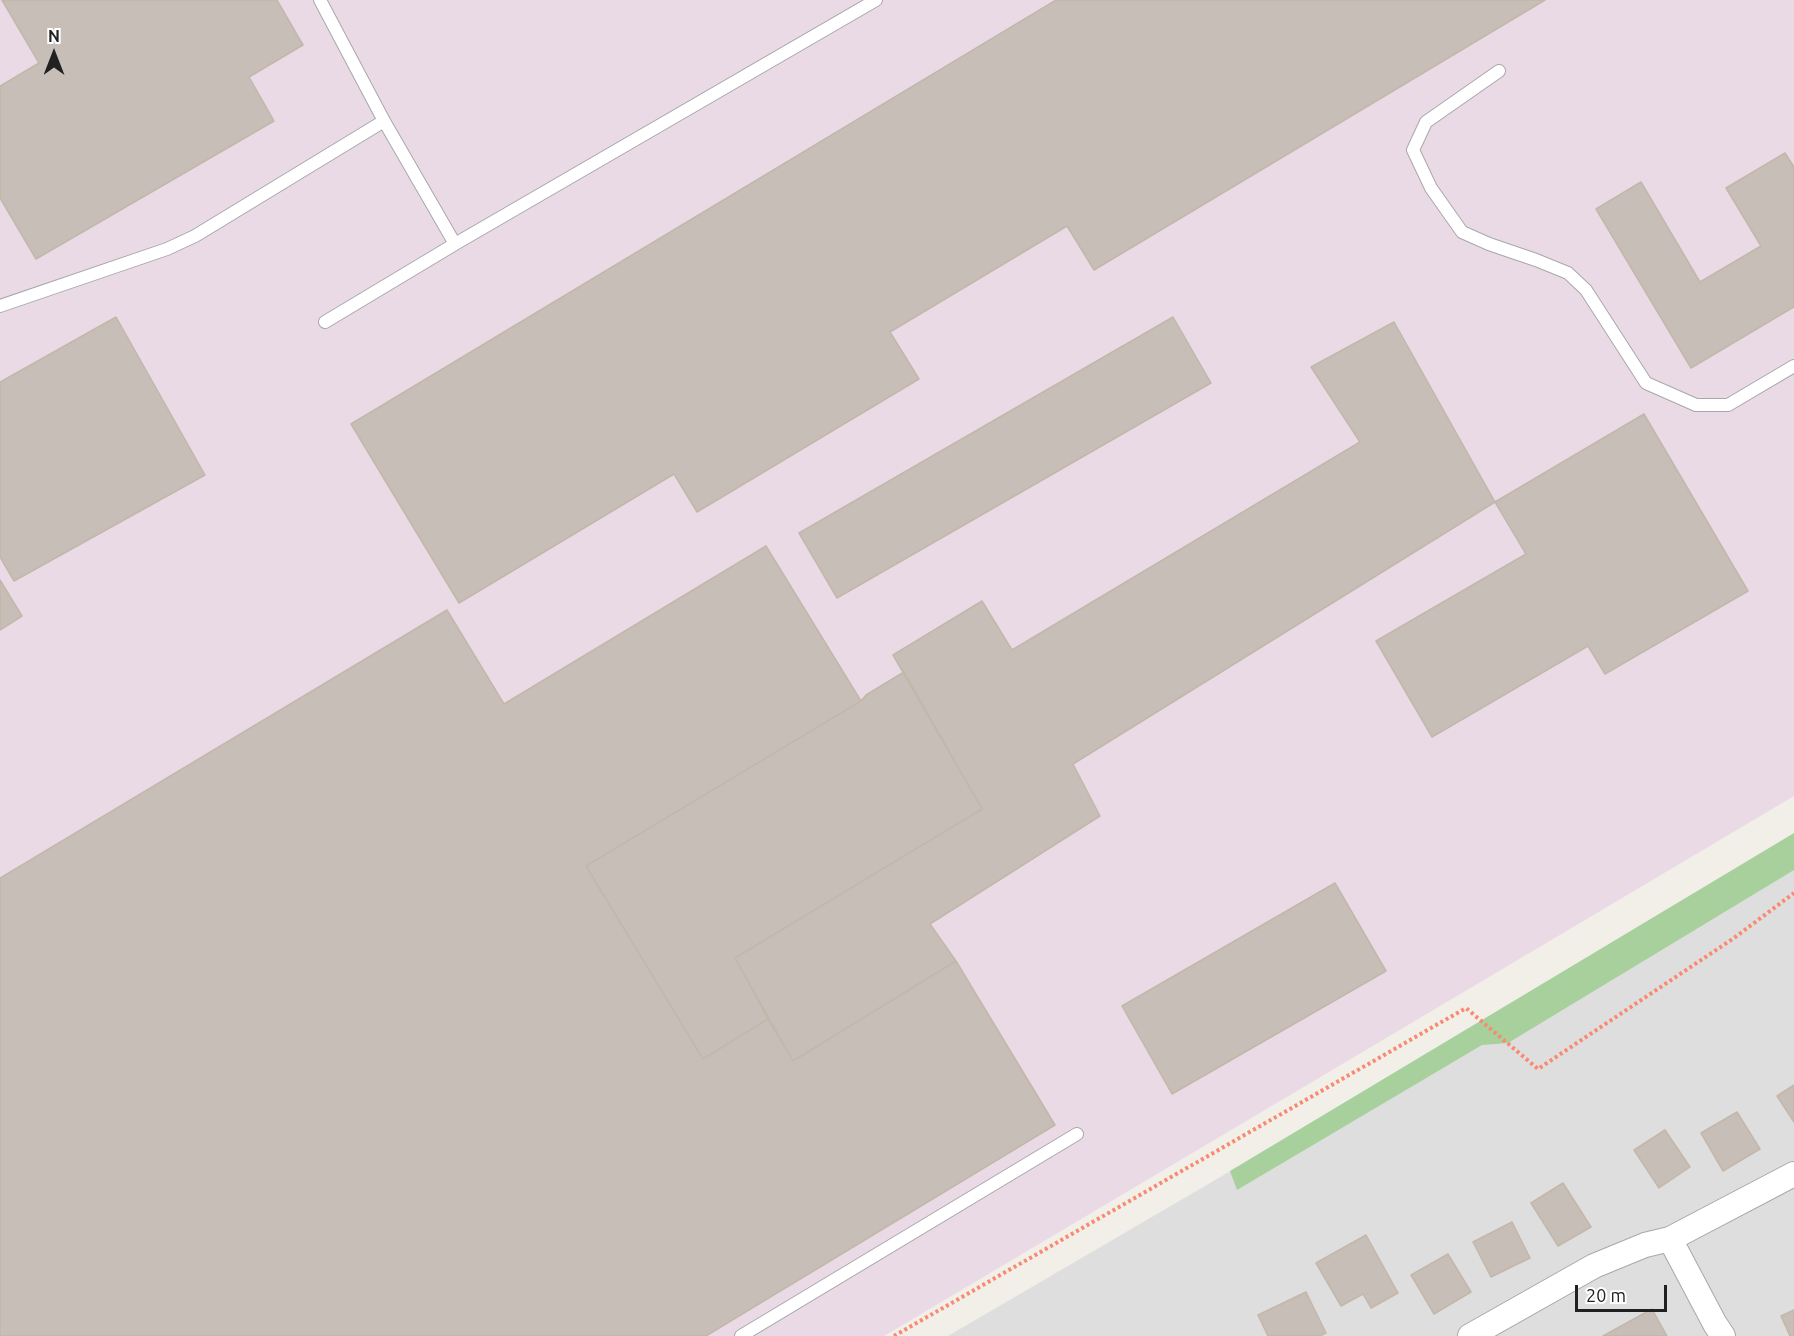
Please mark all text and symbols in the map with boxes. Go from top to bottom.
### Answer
north arrow [24,24,84,84]
text: N [48,27,60,45]
scale bar [1578,1273,1670,1311]
text: 20 m [1586,1285,1626,1305]

